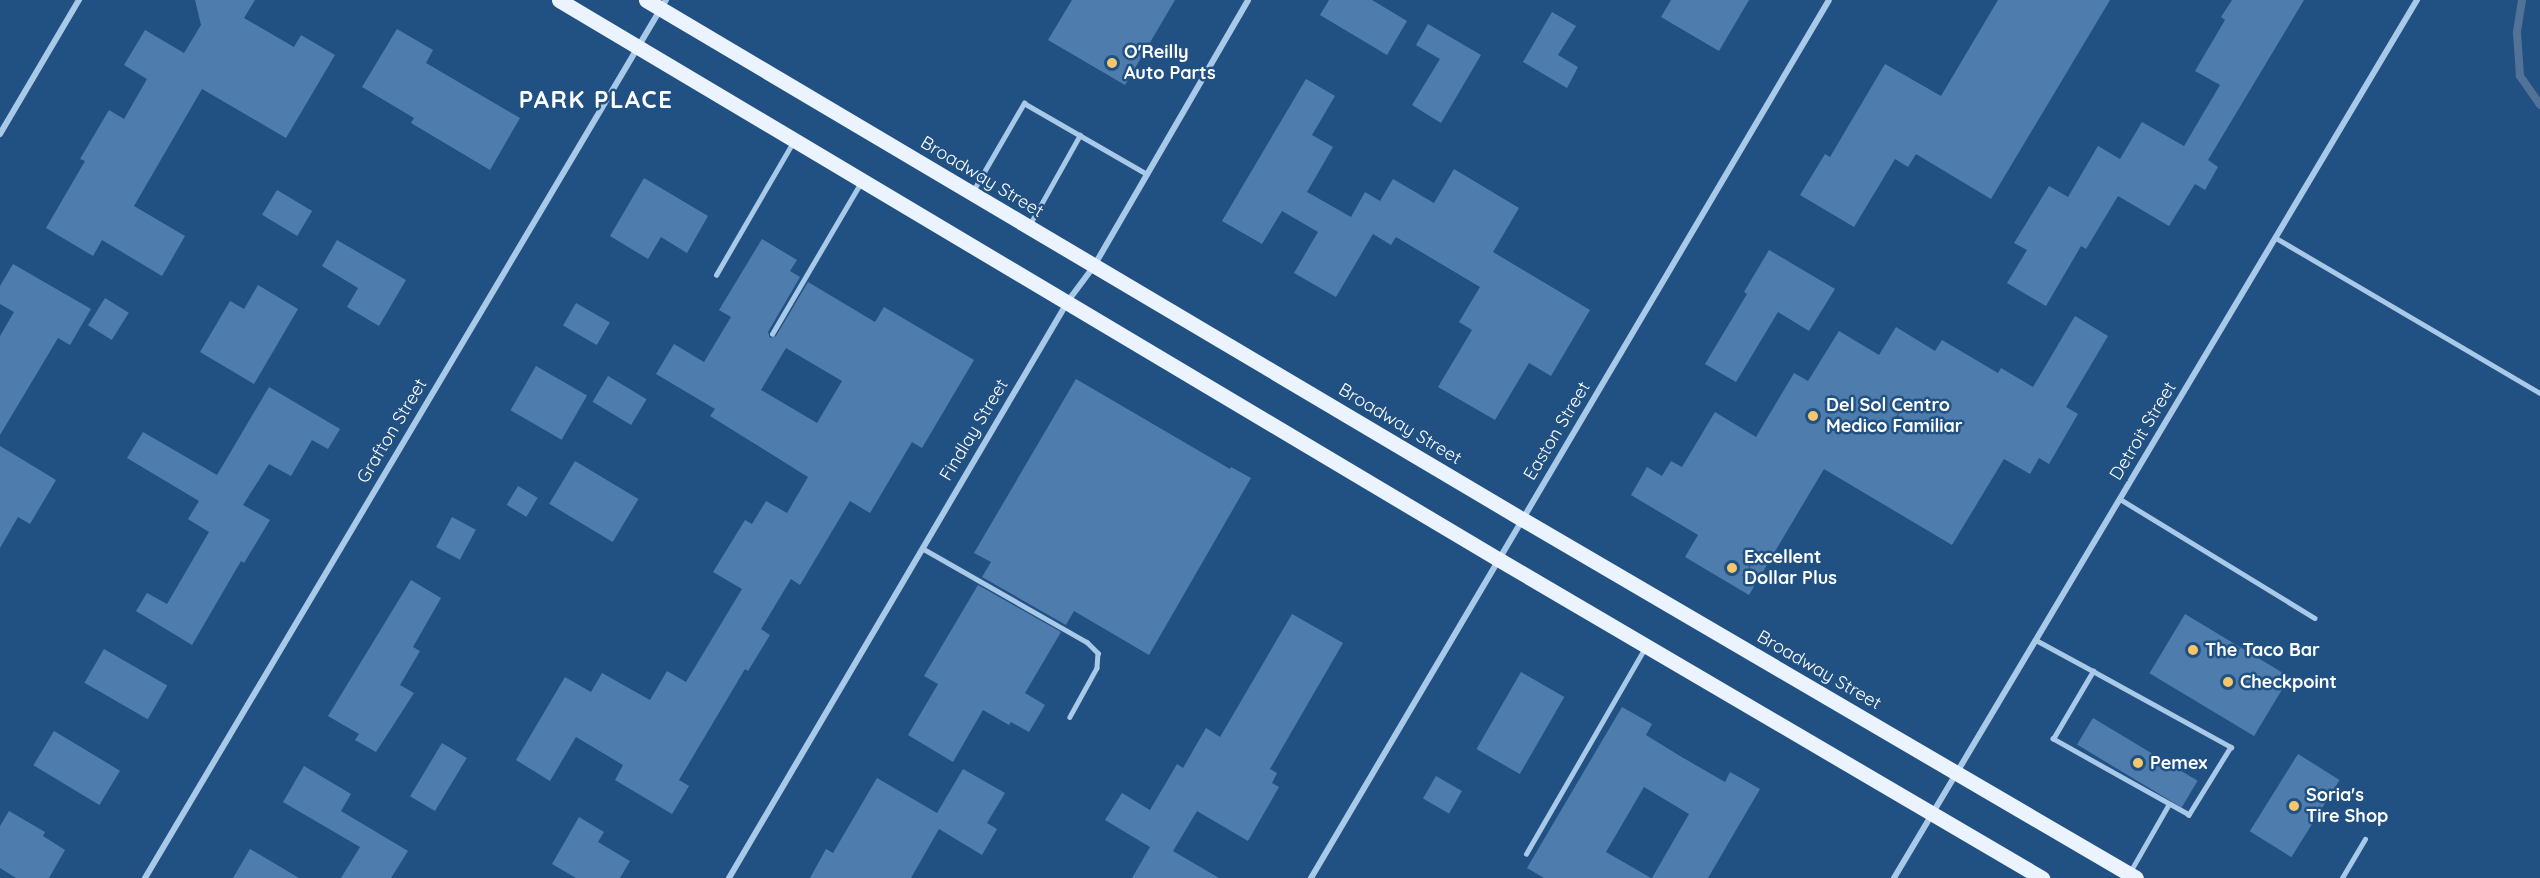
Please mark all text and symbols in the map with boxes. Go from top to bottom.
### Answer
place label: O'Reilly Auto Parts [1124,42,1216,84]
marker: O'Reilly Auto Parts [1105,56,1119,70]
district label: PARK PLACE [519,86,673,114]
street label: Broadway Street [917,132,1047,222]
street label: Grafton Street [352,375,432,487]
street label: Findlay Street [935,375,1013,485]
street label: Easton Street [1519,378,1595,484]
street label: Detroit Street [2105,378,2181,484]
street label: Broadway Street [1335,379,1465,469]
place label: Del Sol Centro Medico Familiar [1826,395,1963,438]
marker: Del Sol Centro Medico Familiar [1804,407,1822,425]
place label: Excellent Dollar Plus [1744,547,1837,590]
marker: Excellent Dollar Plus [1725,561,1739,575]
street label: Broadway Street [1753,626,1885,714]
place label: The Taco Bar [2205,639,2320,661]
marker: The Taco Bar [2186,643,2200,657]
place label: Checkpoint [2240,671,2337,693]
marker: Checkpoint [2221,675,2235,689]
place label: Pemex [2150,752,2207,774]
marker: Pemex [2131,756,2145,770]
place label: Soria's Tire Shop [2306,785,2388,828]
marker: Soria's Tire Shop [2287,799,2301,813]

